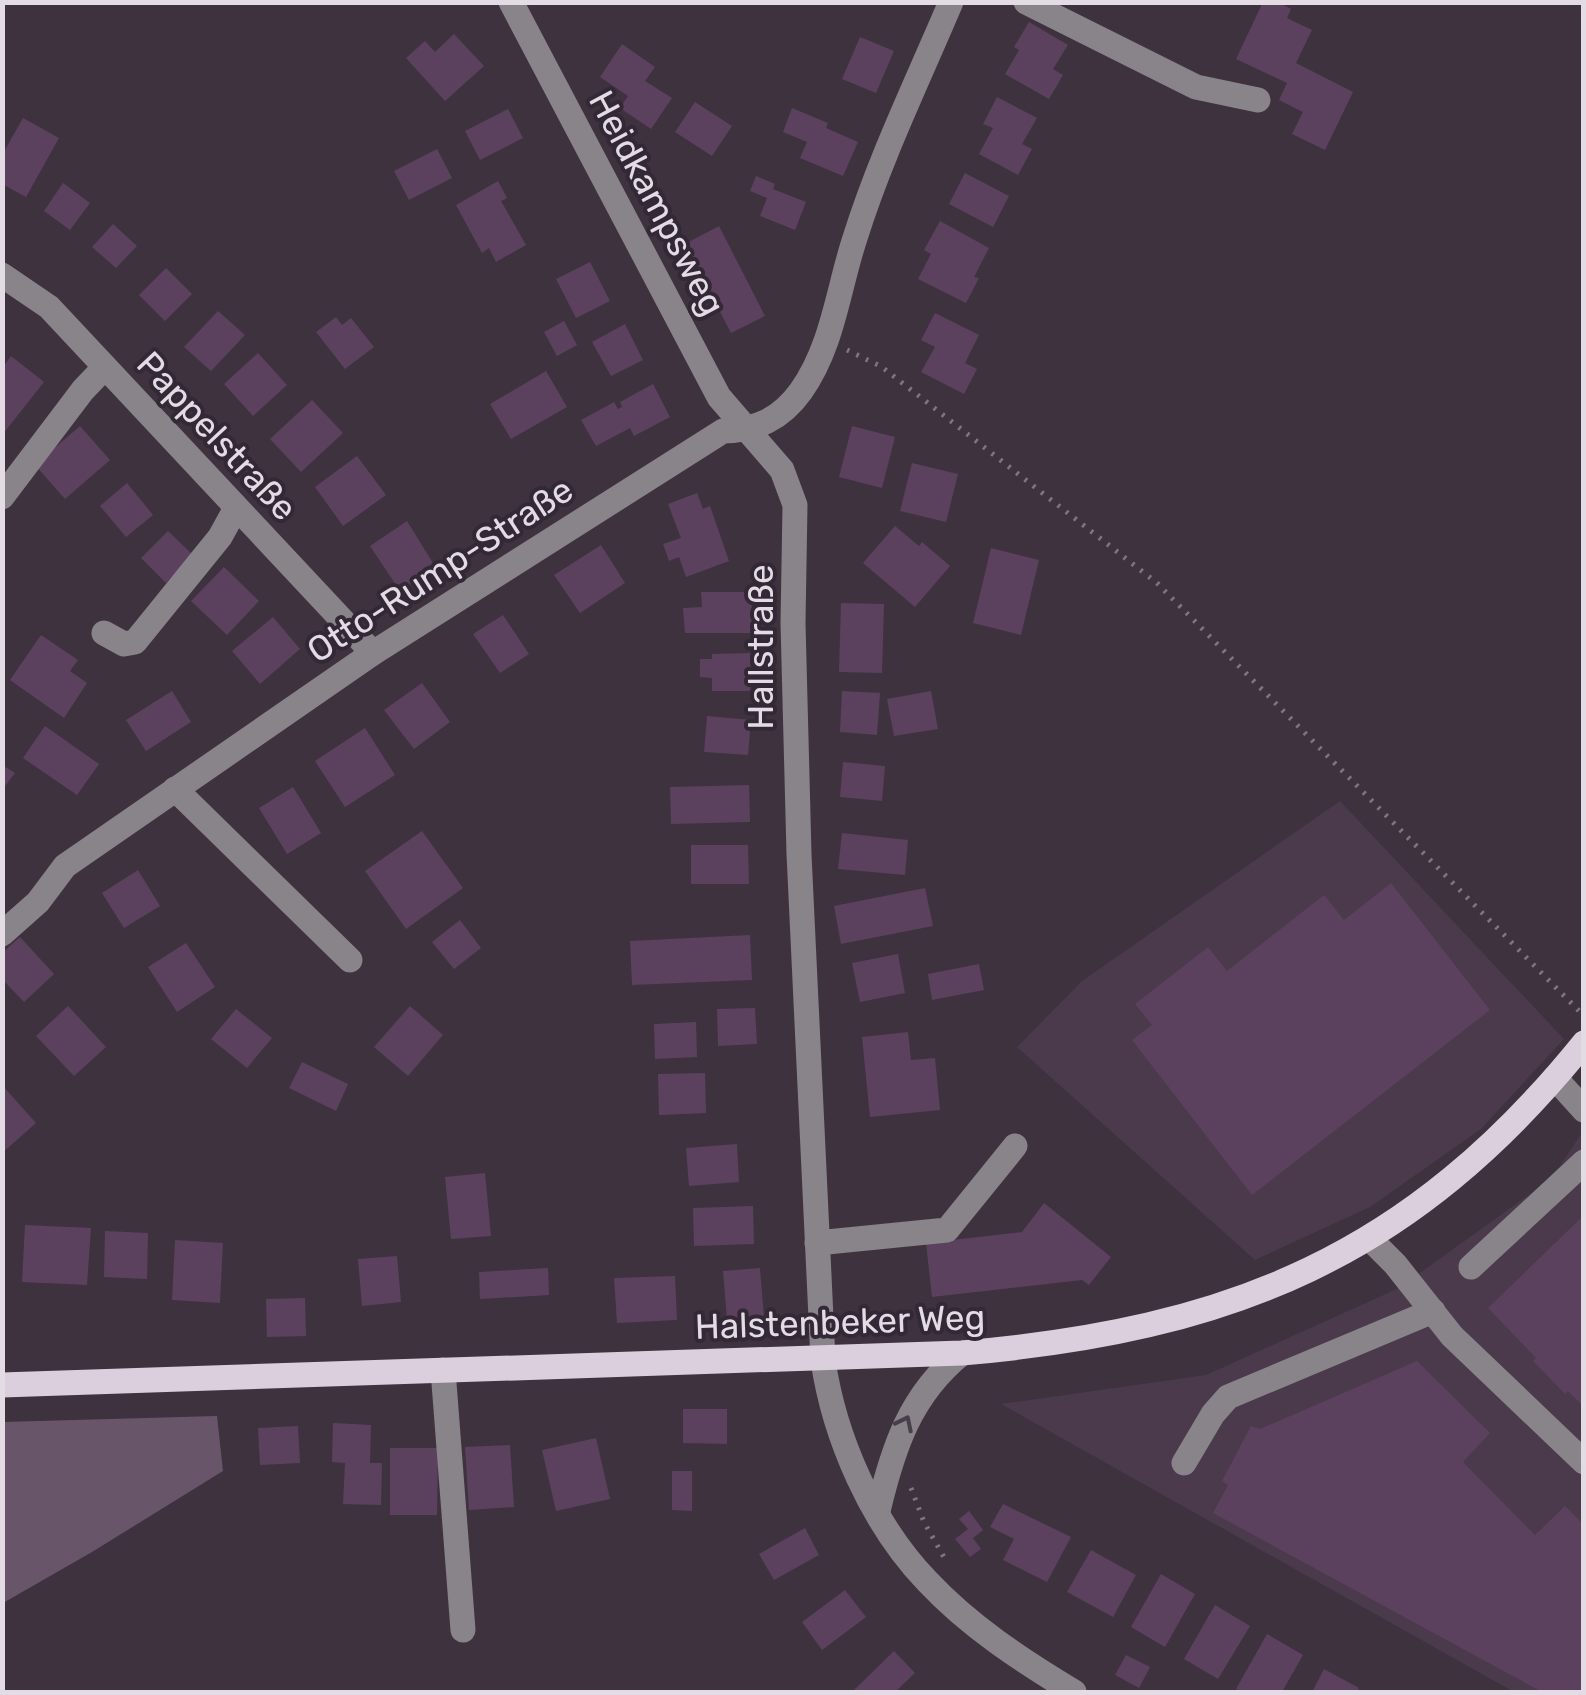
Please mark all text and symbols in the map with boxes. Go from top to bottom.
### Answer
street label: Heidkampsweg [580,84,734,322]
street label: Pappelstraße [128,343,306,529]
street label: Otto-Rump-Straße [299,468,581,672]
street label: Hallstraße [740,564,782,730]
street label: Halstenbeker Weg [694,1296,986,1348]
one-way arrow [892,1416,912,1434]

